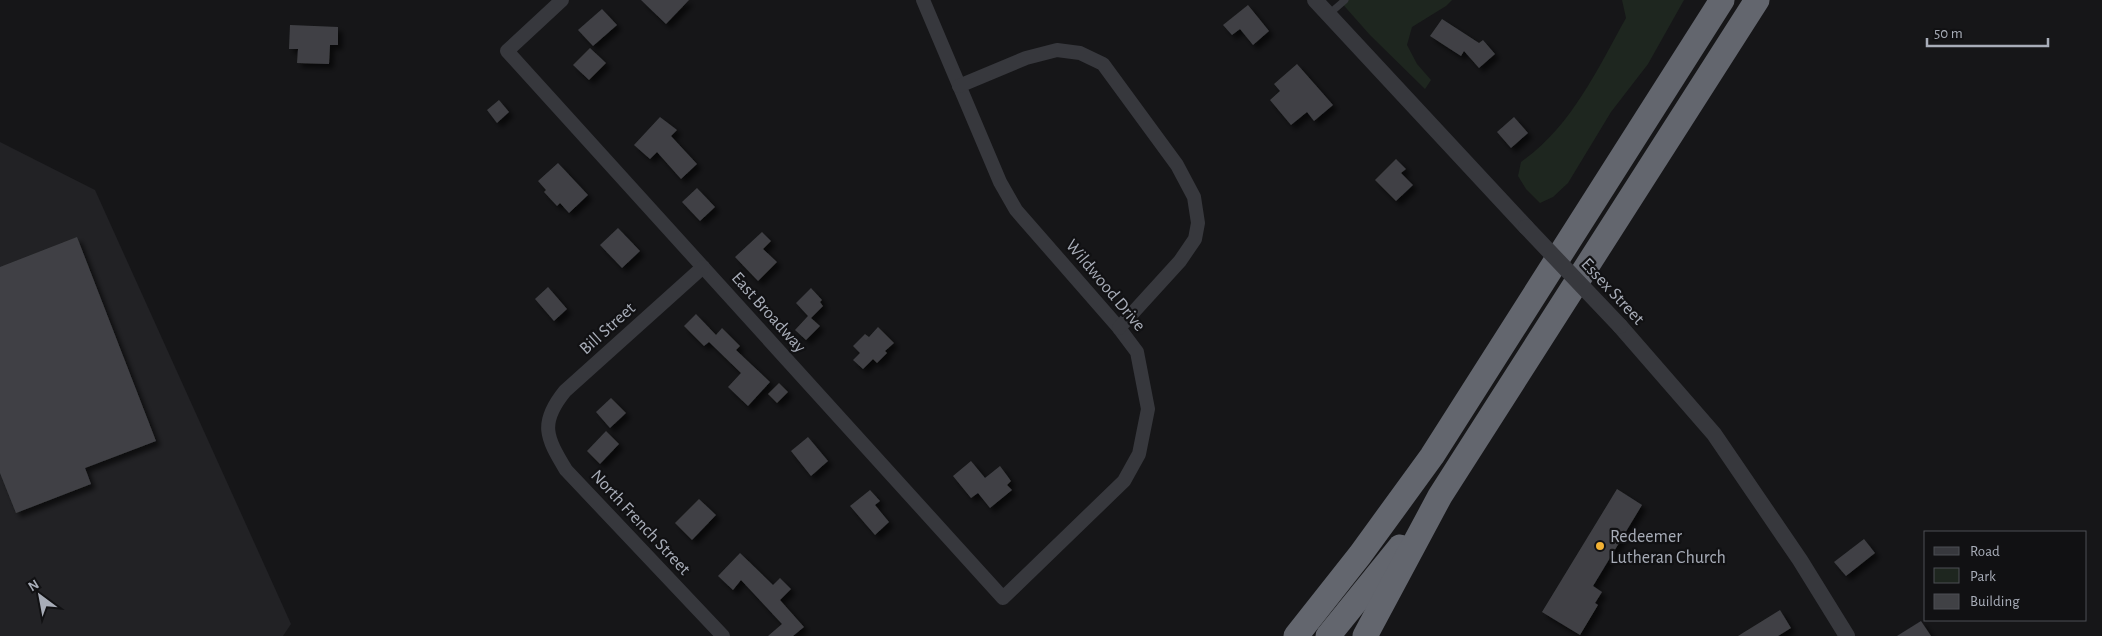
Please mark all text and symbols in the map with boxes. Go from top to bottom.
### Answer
scale bar [1927,15,2048,47]
text: 50 m [1934,26,1963,41]
street label: Wildwood Drive [1062,236,1149,335]
street label: Essex Street [1577,255,1647,329]
street label: East Broadway [728,269,809,357]
street label: Bill Street [576,299,639,358]
street label: North French Street [587,467,694,579]
place label: Redeemer Lutheran Church [1610,528,1726,567]
legend [1924,531,2087,621]
marker: Redeemer Lutheran Church [1594,540,1606,552]
text: Road [1970,544,2000,559]
text: Park [1970,569,1996,584]
north arrow [15,571,65,621]
text: N [26,577,41,594]
text: Building [1970,594,2020,609]

